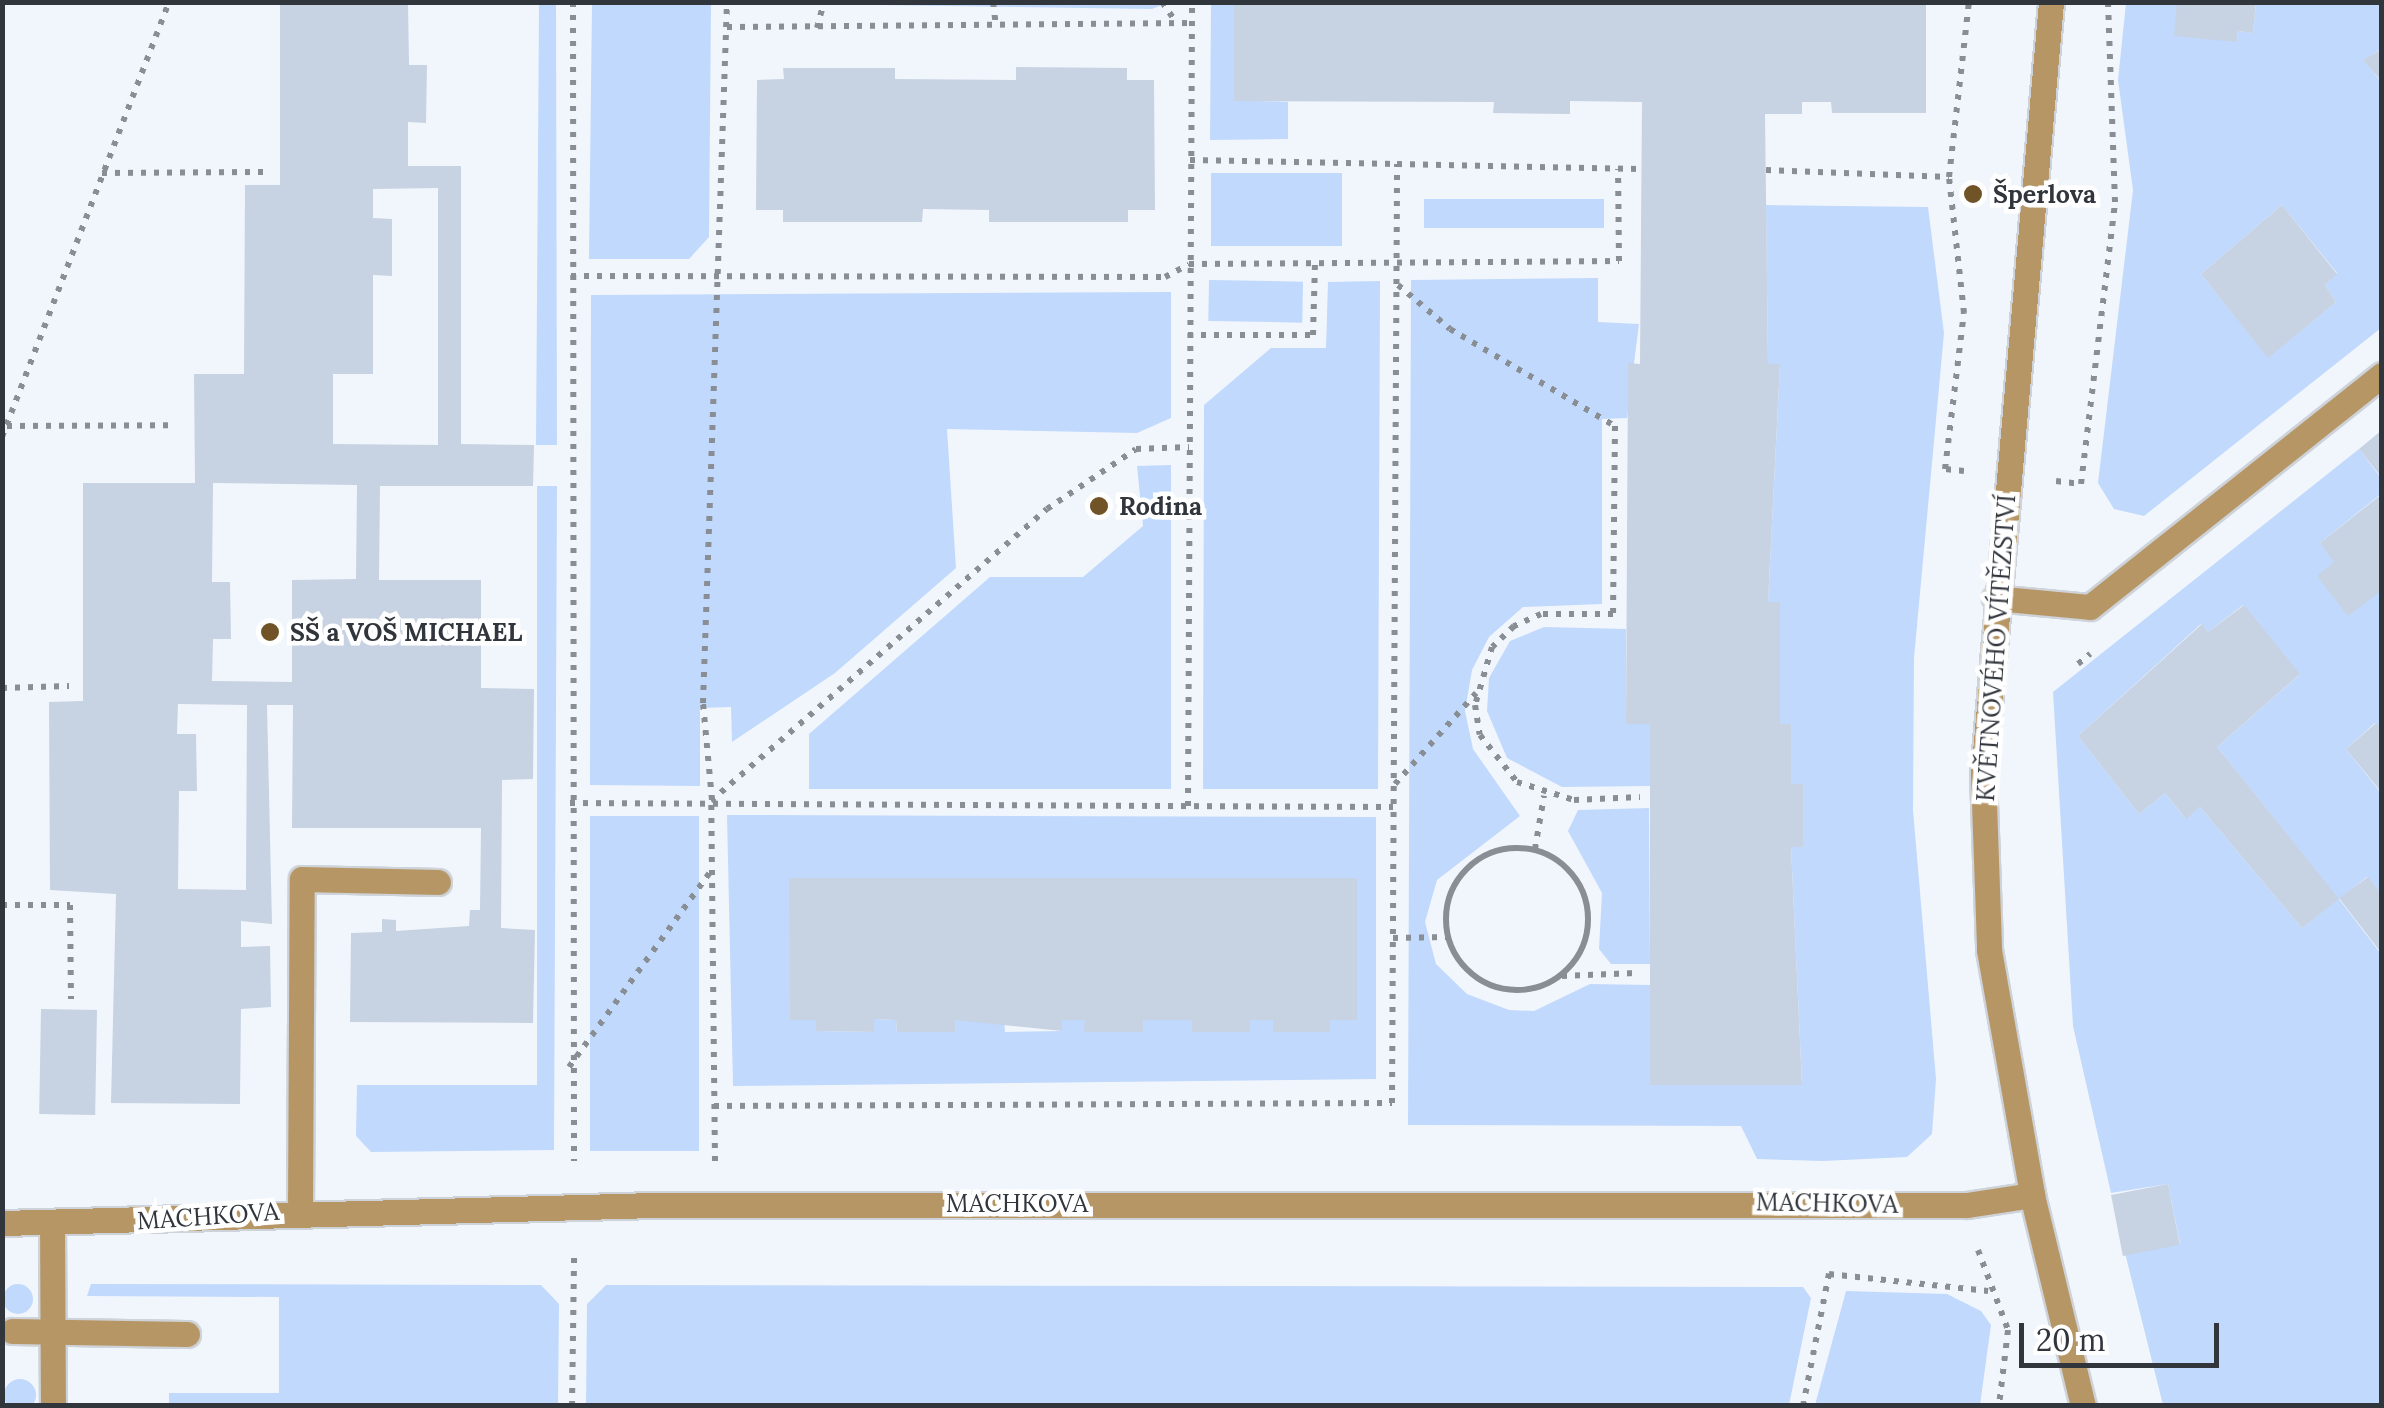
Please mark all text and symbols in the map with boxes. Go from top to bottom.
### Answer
place label: Šperlova [1993,179,2096,209]
marker: Šperlova [1962,183,1984,205]
place label: Rodina [1119,491,1202,521]
street label: KVĚTNOVÉHO VÍTĚZSTVÍ [1970,493,2022,803]
marker: Rodina [1088,495,1110,517]
place label: SŠ a VOŠ MICHAEL [290,617,522,647]
marker: SŠ a VOŠ MICHAEL [259,621,281,643]
street label: MACHKOVA [1756,1187,1898,1219]
street label: MACHKOVA [946,1188,1088,1218]
street label: MACHKOVA [136,1196,280,1236]
scale bar [2024,1303,2224,1365]
text: 20 m [2036,1321,2105,1359]

